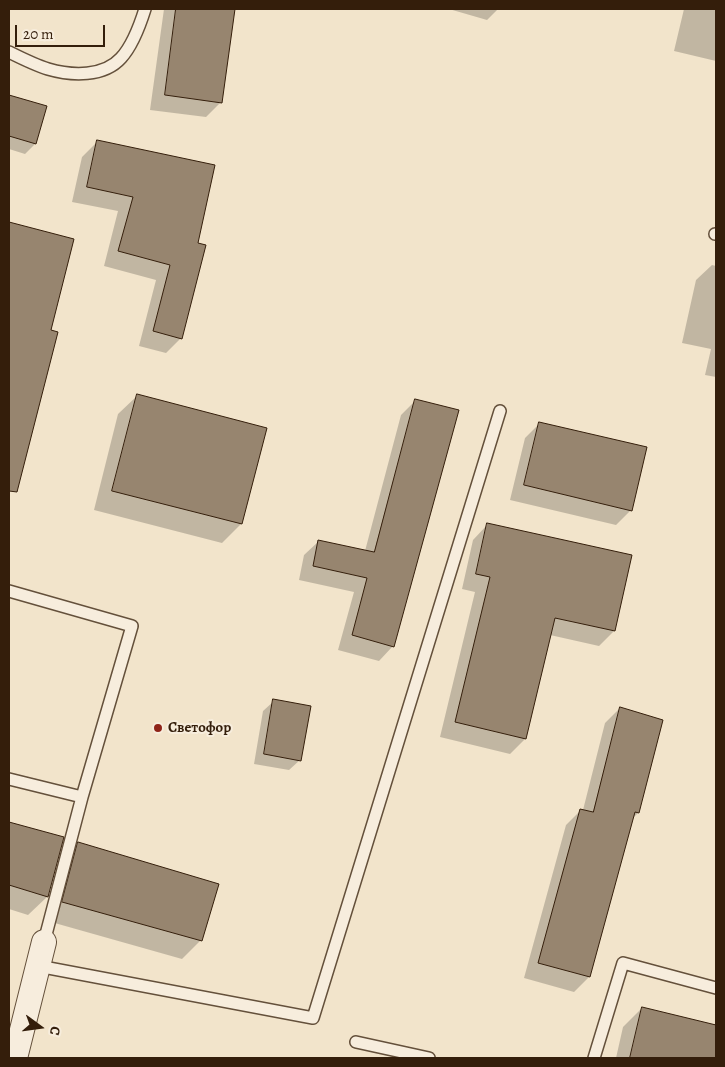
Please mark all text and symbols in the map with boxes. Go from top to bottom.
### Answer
scale bar [18,15,108,47]
text: 20 m [23,24,54,44]
place label: Светофор [168,719,231,737]
marker: Светофор [152,722,164,734]
north arrow [15,1002,65,1052]
text: С [45,1024,65,1037]

